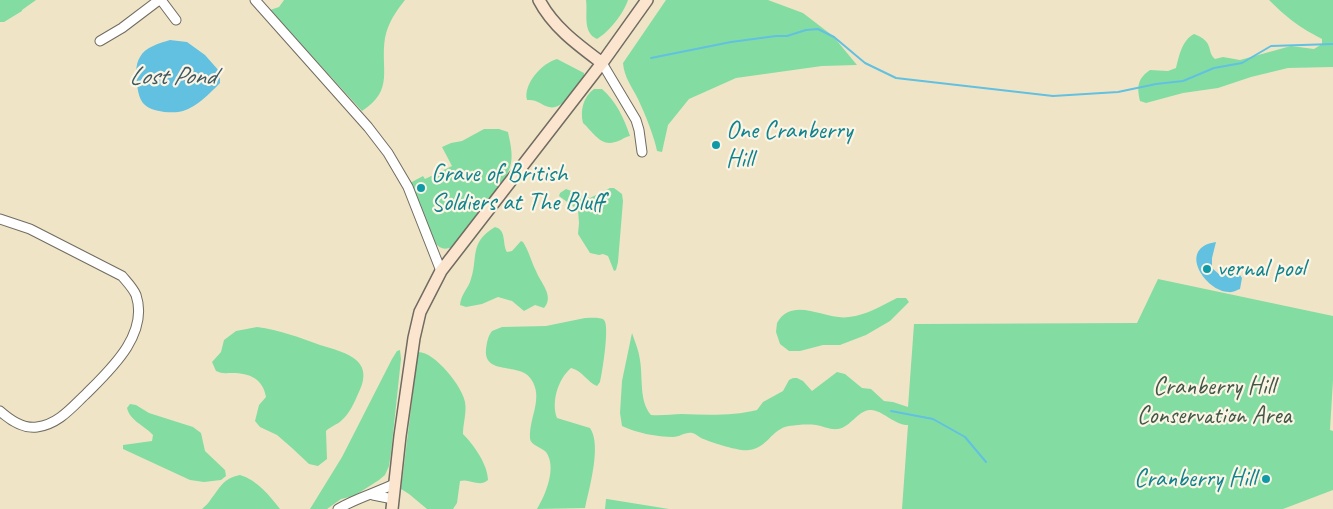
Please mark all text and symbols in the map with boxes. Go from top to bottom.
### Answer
water label: Lost Pond [129,61,215,93]
place label: One Cranberry Hill [726,116,852,175]
marker: One Cranberry Hill [710,139,722,151]
place label: Grave of British Soldiers at The Bluff [431,159,604,218]
marker: Grave of British Soldiers at The Bluff [415,182,427,194]
place label: vernal pool [1217,254,1305,284]
marker: vernal pool [1201,263,1213,275]
park label: Cranberry Hill Conservation Area [1137,372,1291,431]
place label: Cranberry Hill [1134,464,1256,494]
marker: Cranberry Hill [1260,473,1272,485]

